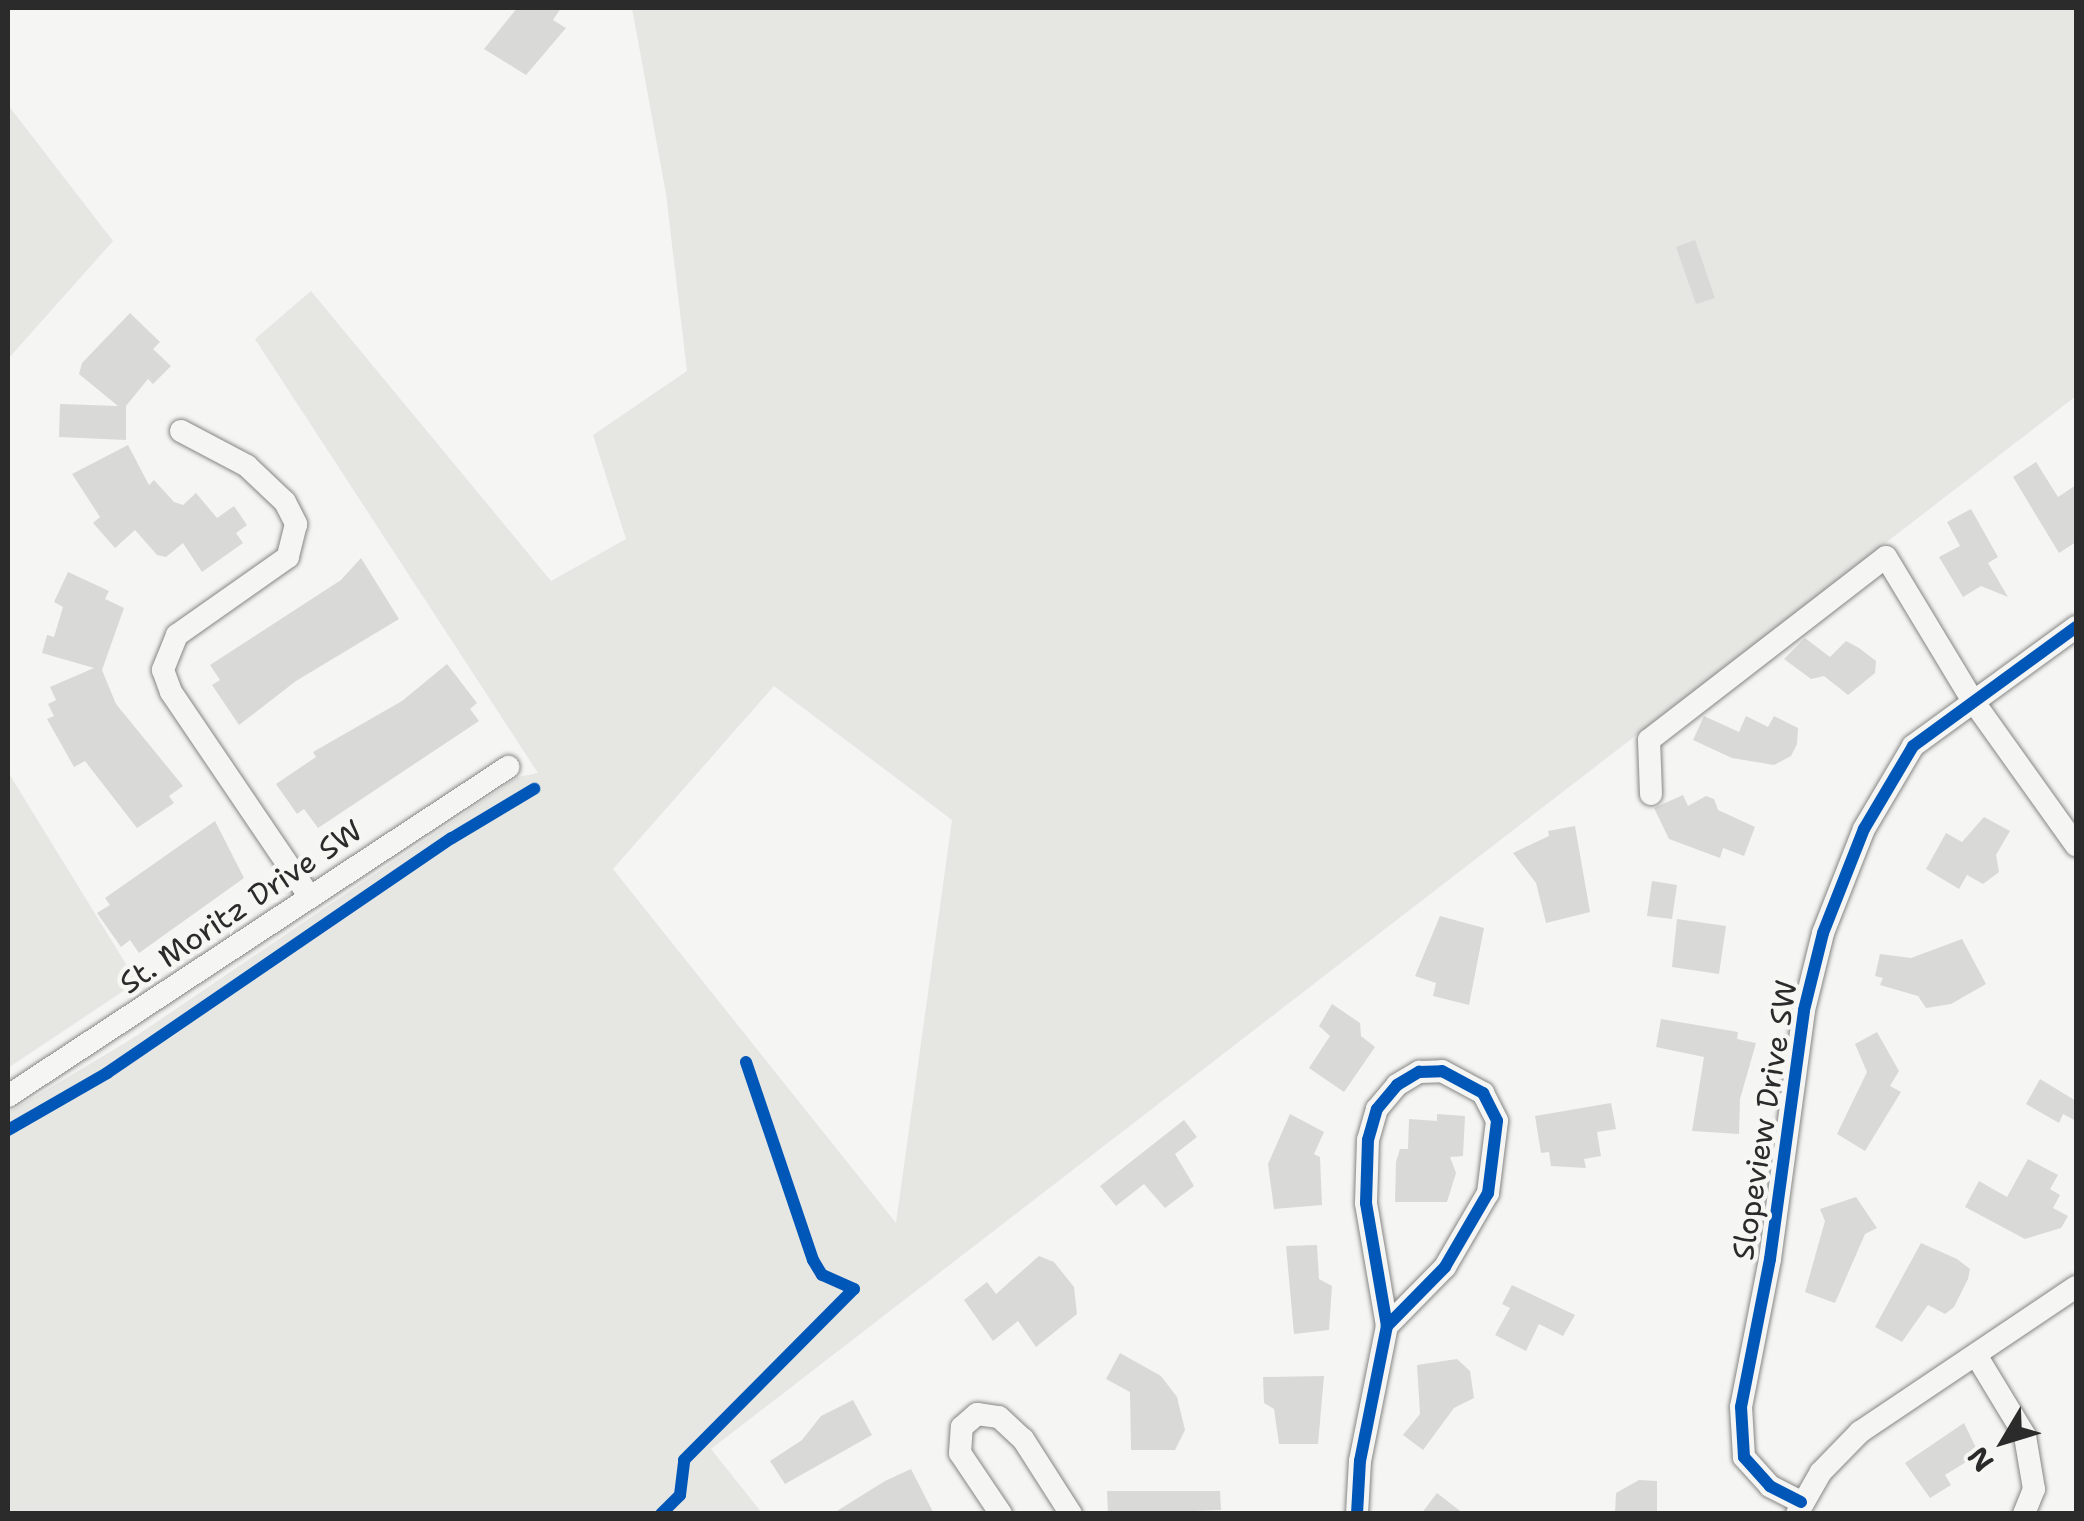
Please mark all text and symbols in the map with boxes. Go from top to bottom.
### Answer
street label: St. Moritz Drive SW [113,812,369,1002]
street label: Slopeview Drive SW [1725,978,1805,1262]
north arrow [1954,1391,2054,1491]
text: N [1959,1439,2002,1480]

